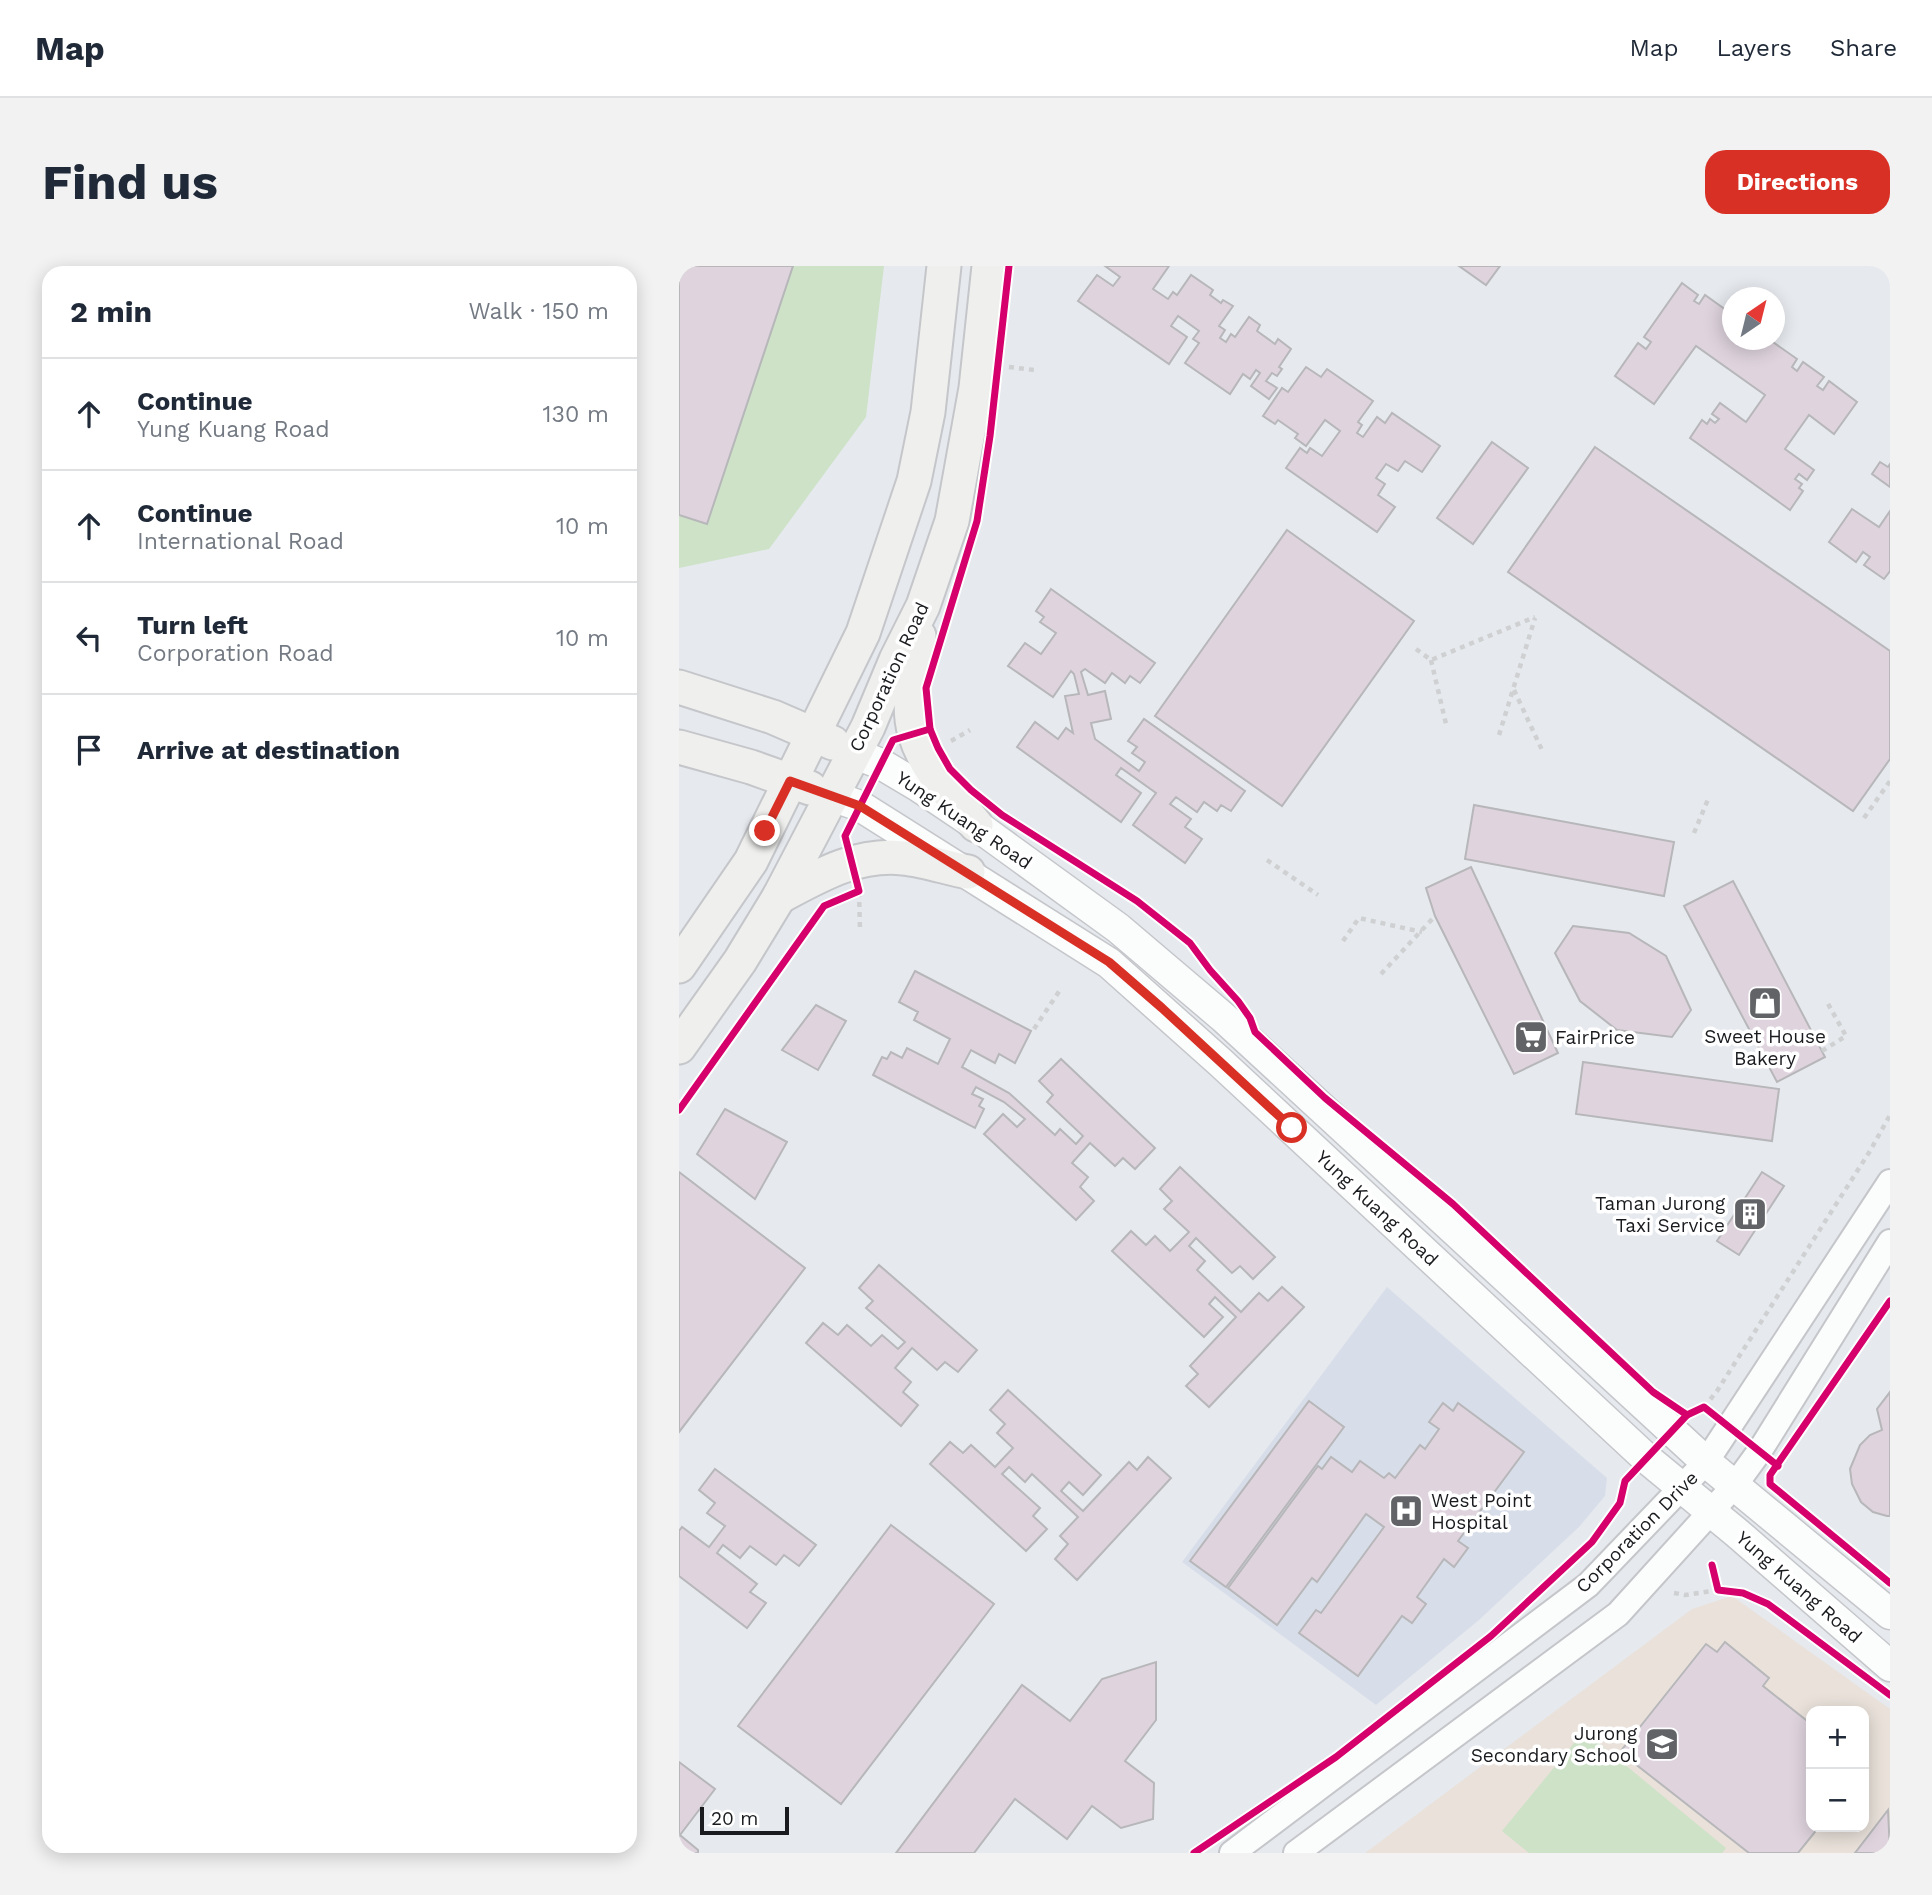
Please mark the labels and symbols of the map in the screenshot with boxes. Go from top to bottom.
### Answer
north arrow [1722,287,1785,350]
street label: Corporation Road [844,599,934,755]
street label: Yung Kuang Road [892,766,1036,874]
route end [749,815,780,846]
shop icon: Sweet House Bakery [1746,984,1784,1022]
supermarket icon: FairPrice [1512,1018,1550,1056]
place label: Sweet House Bakery [1704,1025,1826,1070]
place label: FairPrice [1555,1026,1635,1049]
route start [1276,1112,1307,1143]
street label: Yung Kuang Road [1311,1145,1443,1271]
place label: Taman Jurong Taxi Service [1595,1192,1726,1237]
building icon: Taman Jurong Taxi Service [1731,1195,1769,1233]
street label: Corporation Drive [1571,1466,1703,1598]
place label: West Point Hospital [1431,1489,1532,1534]
hospital icon: West Point Hospital [1387,1492,1425,1530]
street label: Yung Kuang Road [1731,1526,1867,1648]
place label: Jurong Secondary School [1471,1722,1638,1767]
school or university icon: Jurong Secondary School [1643,1725,1681,1763]
scale bar [700,1804,789,1836]

